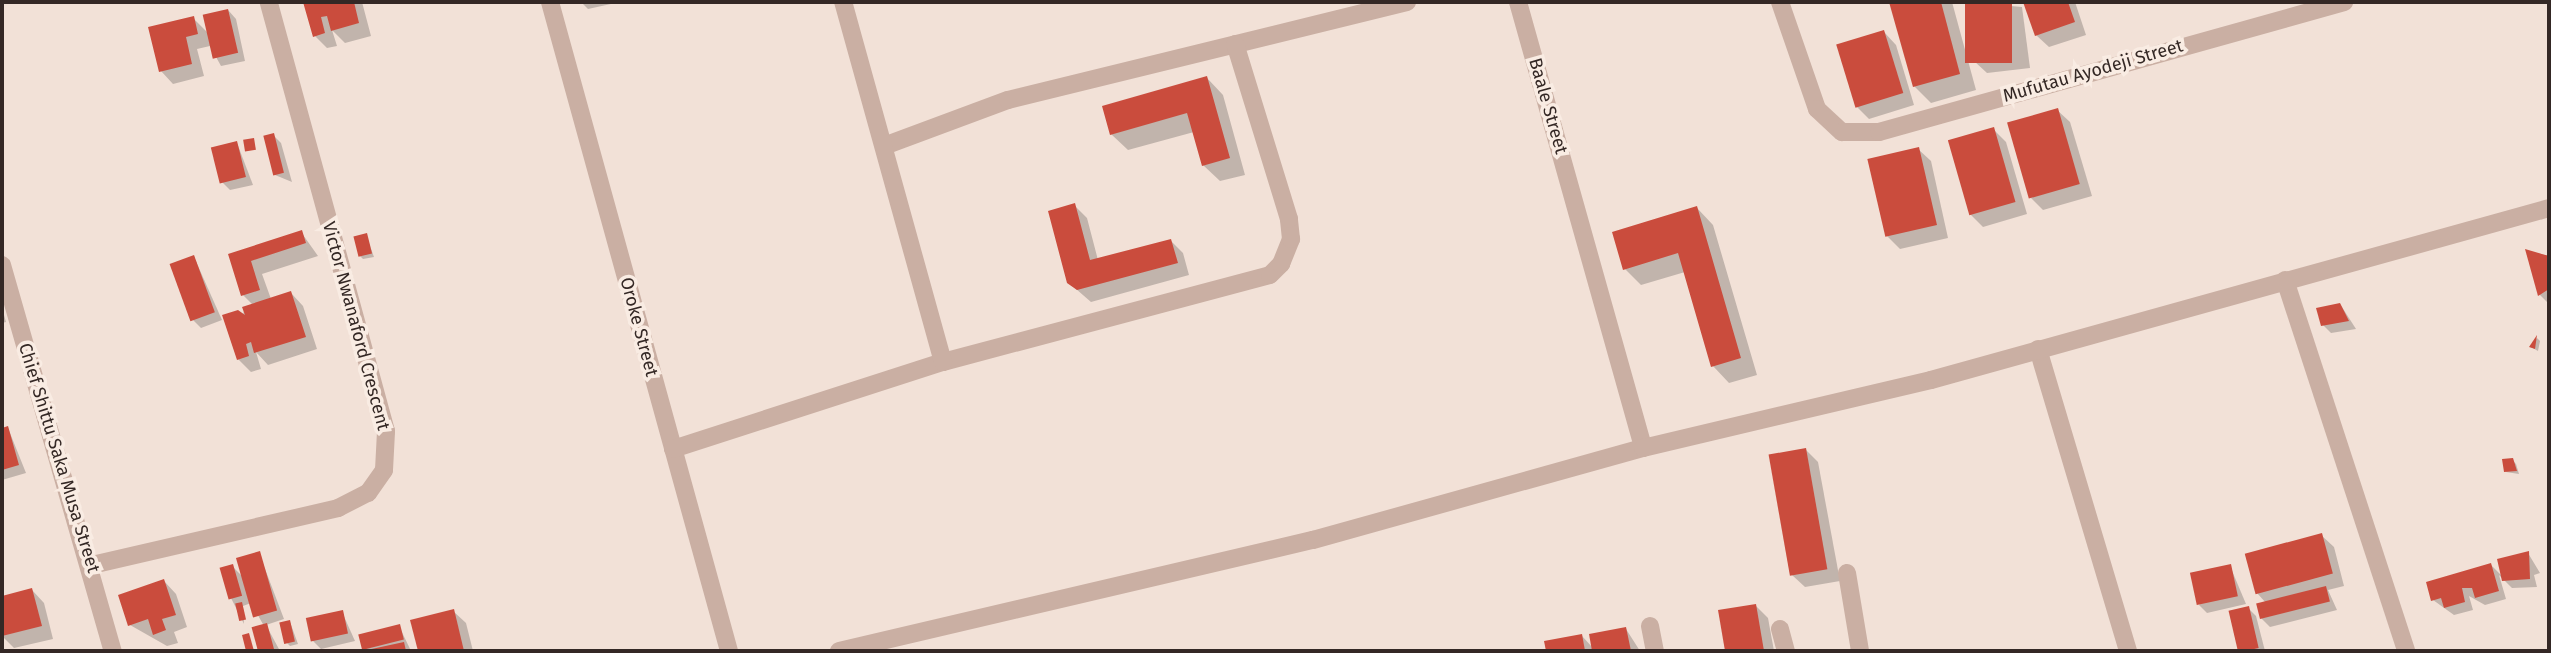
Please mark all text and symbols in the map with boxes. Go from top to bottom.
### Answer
street label: Mufutau Ayodeji Street [2000,35,2186,107]
street label: Baale Street [1524,56,1572,156]
street label: Victor Nwanaford Crescent [318,219,394,433]
street label: Oroke Street [615,275,663,379]
street label: Chief Shittu Saka Musa Street [14,341,104,575]

